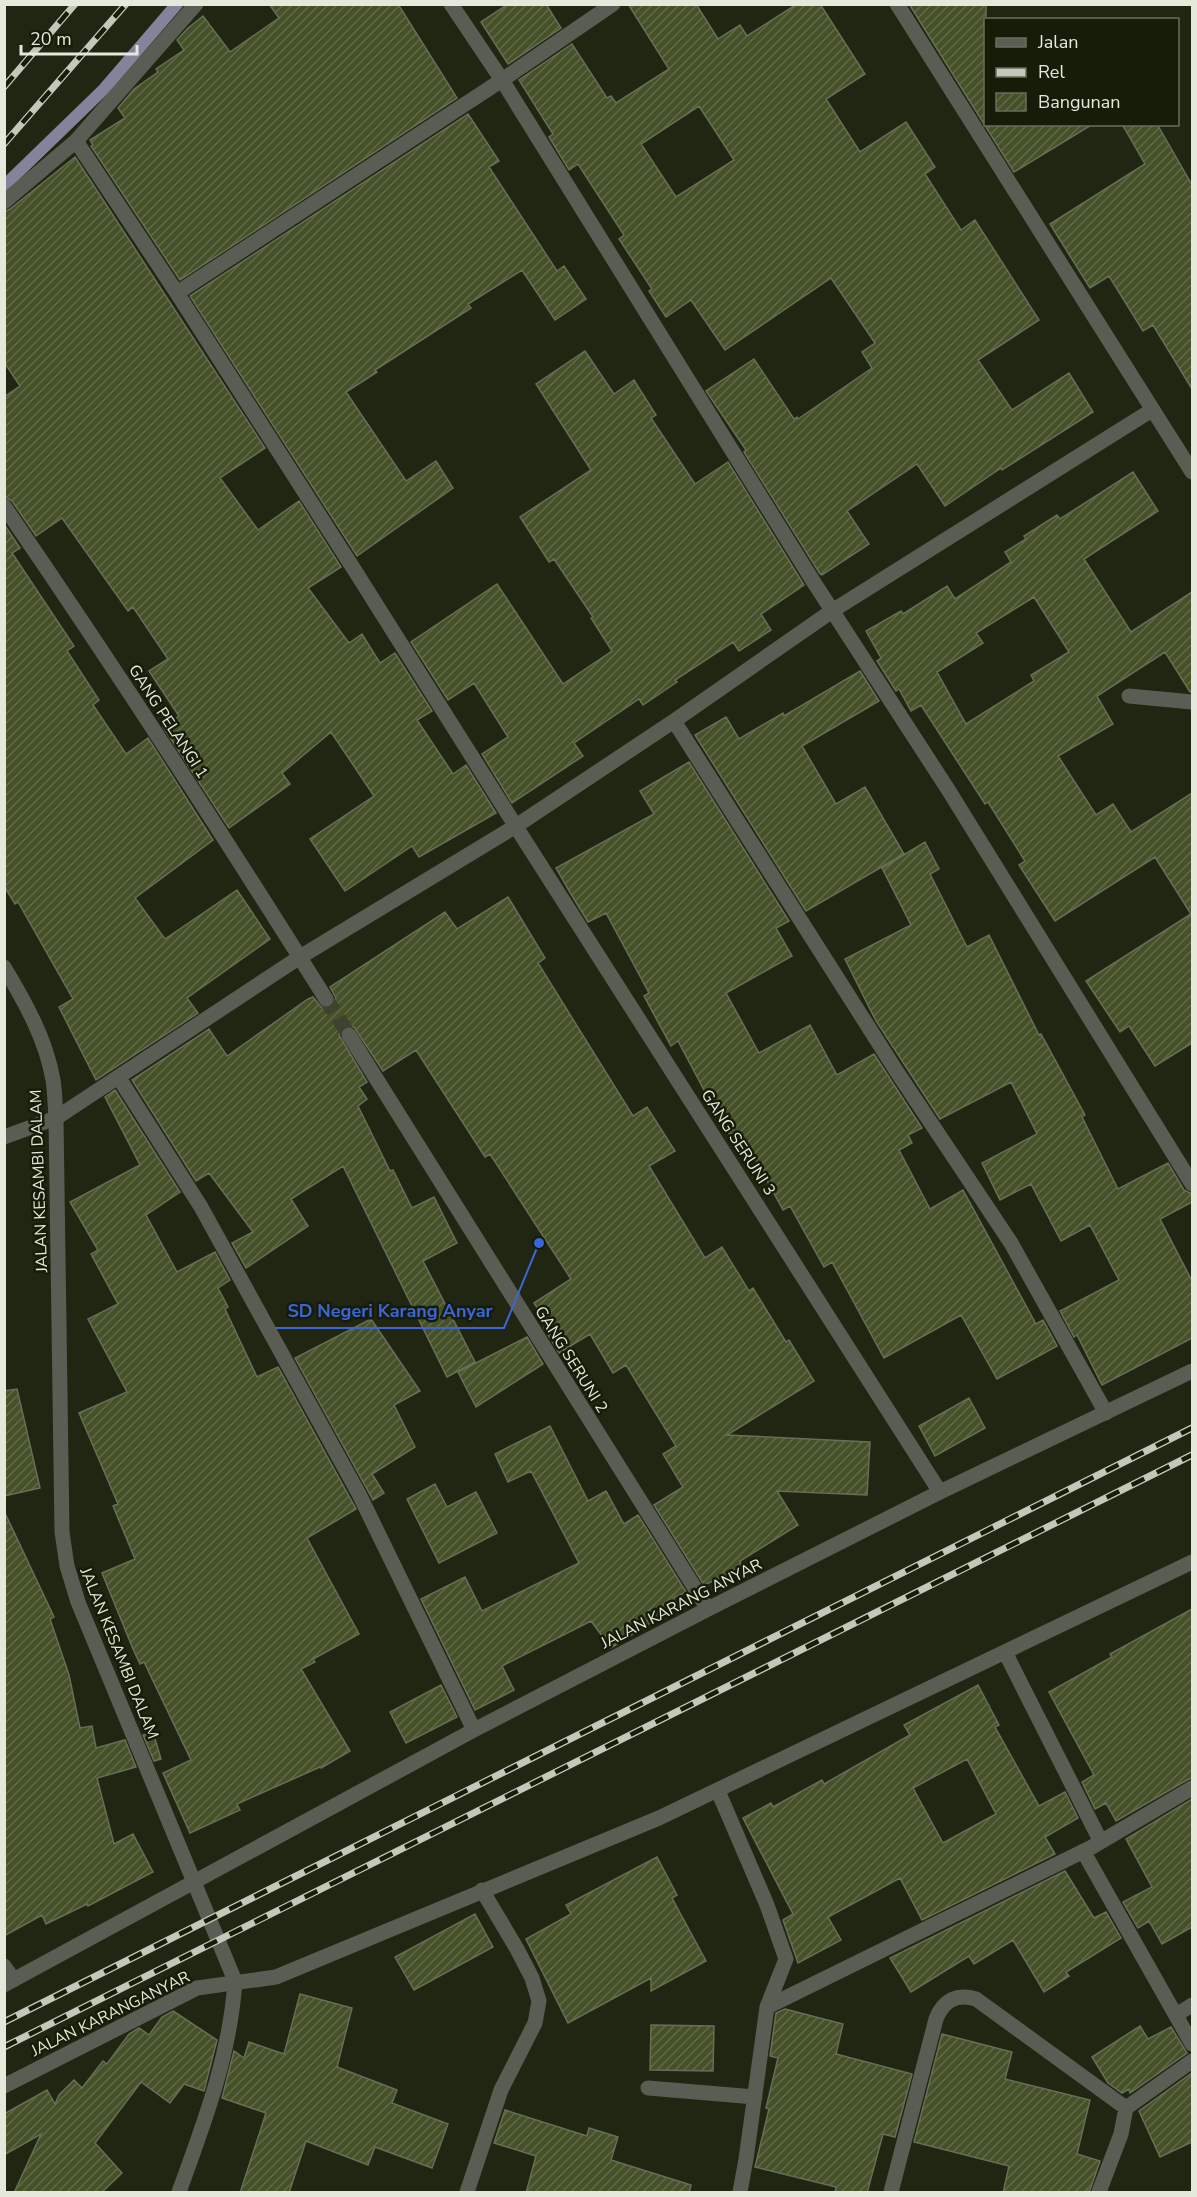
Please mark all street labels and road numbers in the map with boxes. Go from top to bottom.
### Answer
street label: GANG PELANGI 1 [123,660,213,783]
street label: GANG SERUNI 3 [696,1085,781,1200]
street label: JALAN KESAMBI DALAM [25,1089,53,1274]
street label: GANG SERUNI 2 [529,1302,613,1417]
street label: JALAN KARANG ANYAR [596,1554,766,1655]
street label: JALAN KESAMBI DALAM [74,1563,164,1742]
street label: JALAN KARANGANYAR [26,1966,194,2062]

